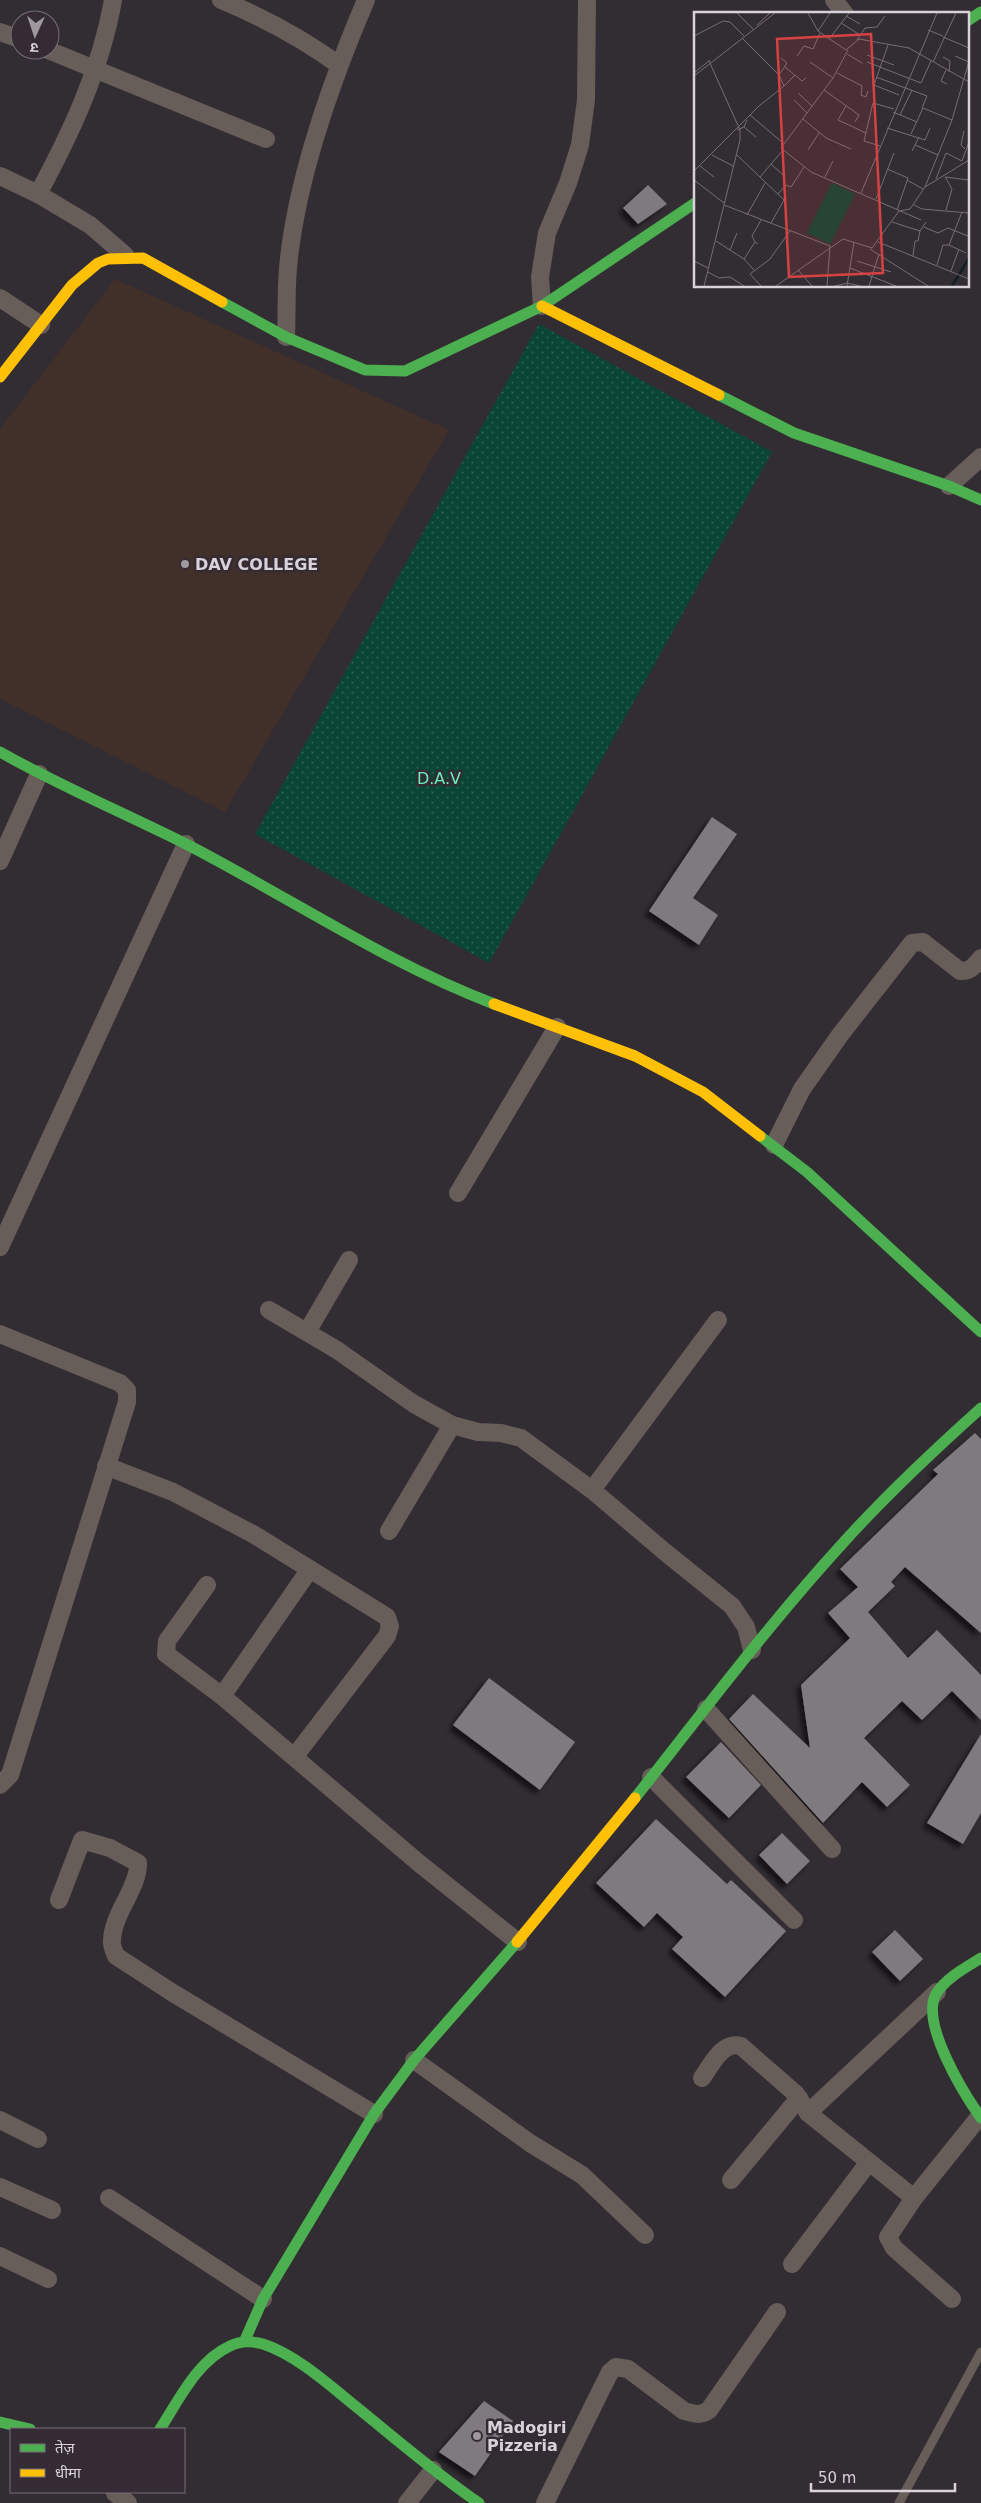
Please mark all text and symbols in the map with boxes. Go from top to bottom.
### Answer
north arrow [10,10,60,60]
inset map [694,12,968,288]
text: उ [29,40,39,56]
place label: DAV COLLEGE [195,555,318,574]
marker: DAV COLLEGE [179,558,191,570]
park label: D.A.V [417,769,461,788]
place label: Madogiri Pizzeria [487,2418,566,2455]
legend [10,2428,185,2493]
marker: Madogiri Pizzeria [471,2430,483,2442]
text: तेज़ [55,2439,76,2457]
scale bar [811,2460,955,2492]
text: धीमा [55,2464,82,2482]
text: 50 m [818,2469,856,2487]

